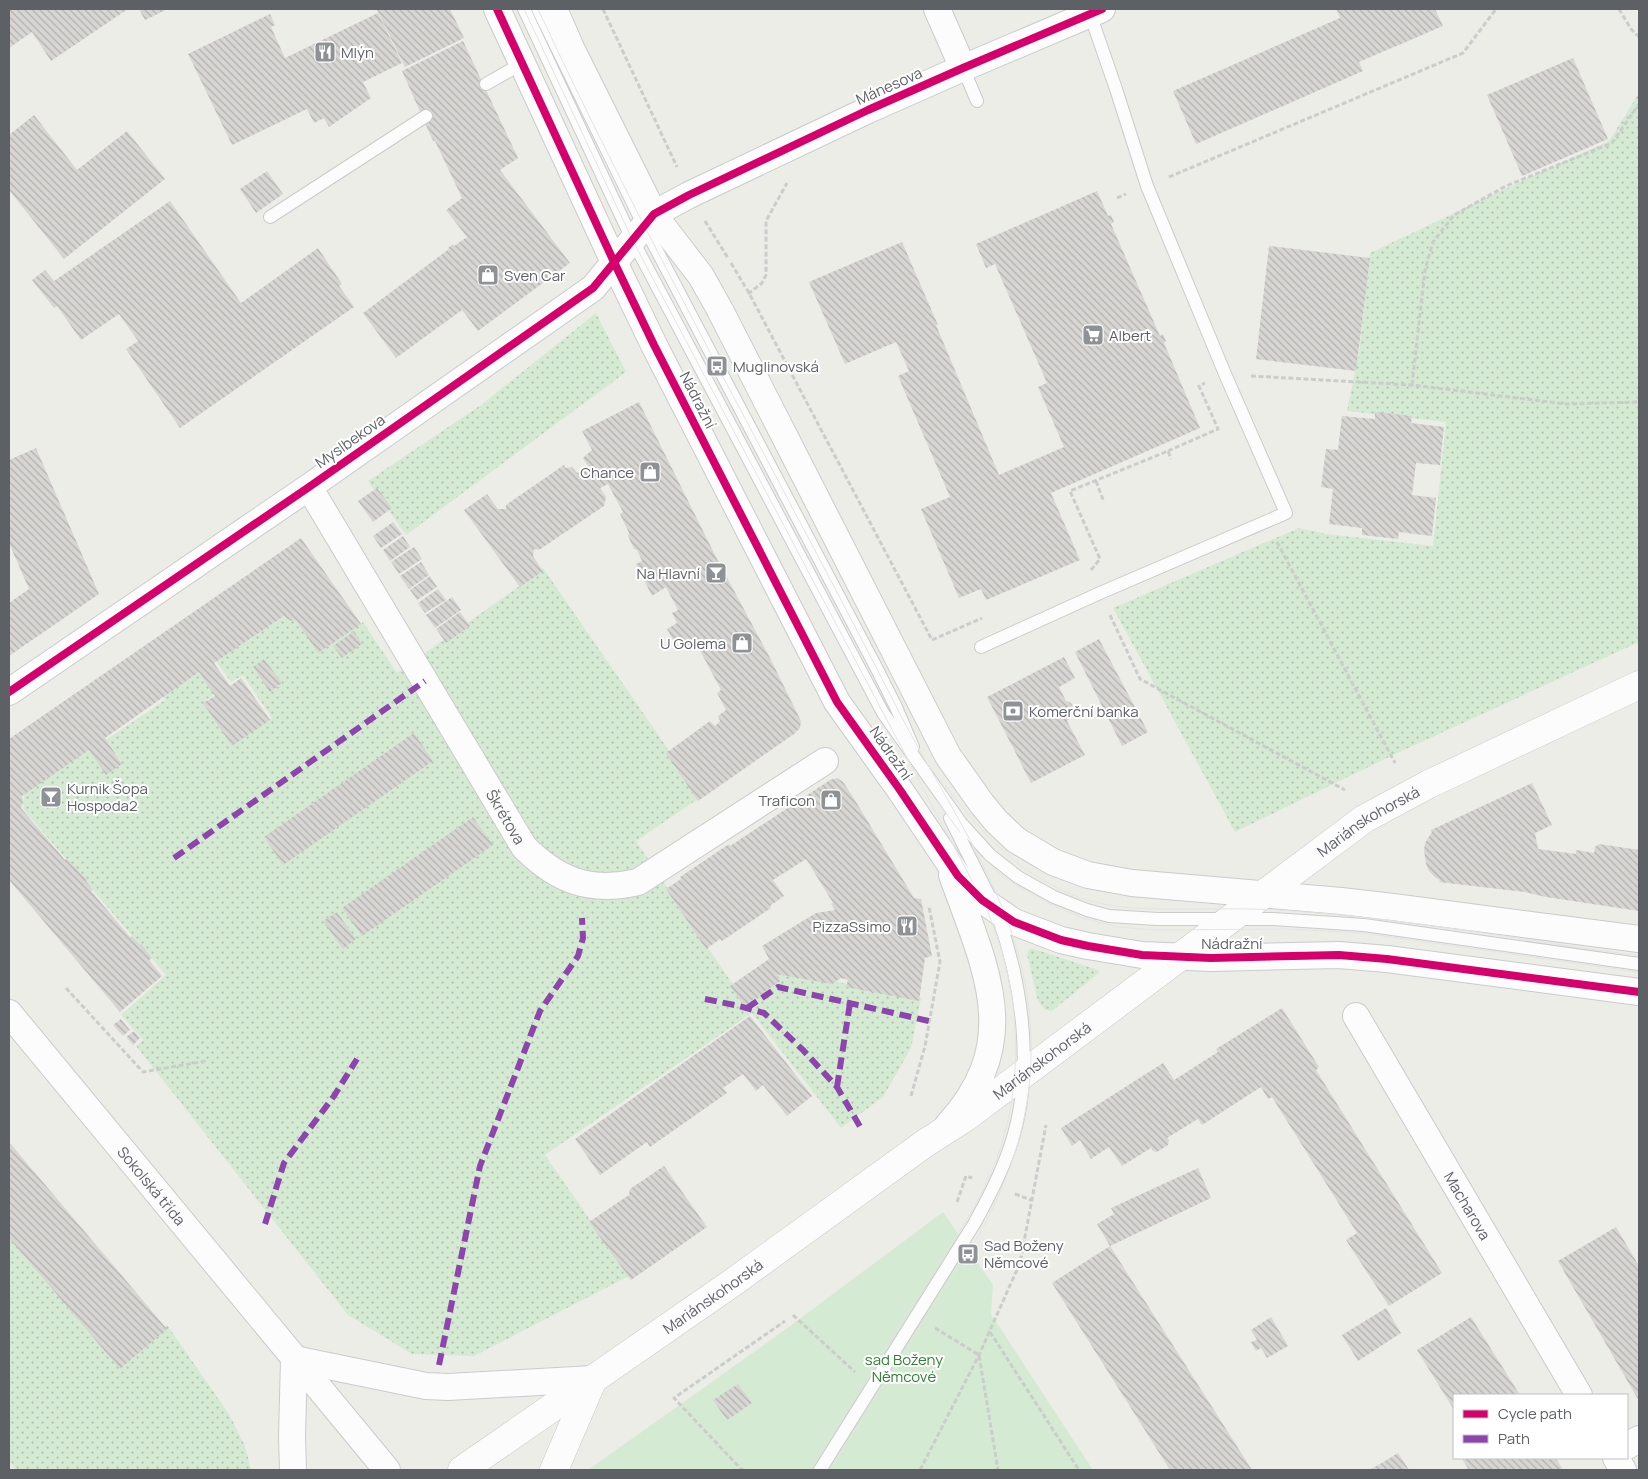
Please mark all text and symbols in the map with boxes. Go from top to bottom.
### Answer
restaurant icon: Mlýn [313,40,337,64]
place label: Mlýn [341,42,374,63]
street label: Mánesova [853,62,925,110]
shop icon: Sven Car [476,263,500,287]
place label: Sven Car [504,265,566,286]
supermarket icon: Albert [1081,323,1105,347]
place label: Albert [1109,325,1151,346]
bus stop icon: Muglinovská [705,354,729,378]
place label: Muglinovská [733,356,819,377]
street label: Nádražní [675,368,721,433]
street label: Myslbekova [311,409,389,473]
shop icon: Chance [638,460,662,484]
place label: Chance [580,462,634,483]
bar icon: Na Hlavní [704,561,728,585]
place label: Na Hlavní [637,563,700,584]
shop icon: U Golema [730,631,754,655]
place label: U Golema [660,633,726,654]
bank icon: Komerční banka [1001,699,1025,723]
place label: Komerční banka [1029,701,1138,722]
street label: Nádražní [865,722,917,785]
place label: Kurnik Šopa Hospoda2 [67,778,148,816]
street label: Mariánskohorská [1312,781,1423,861]
bar icon: Kurnik Šopa Hospoda2 [39,785,63,809]
street label: Škrétova [481,785,530,848]
shop icon: Traficon [819,788,843,812]
place label: Traficon [758,790,815,811]
restaurant icon: PizzaSsimo [895,914,919,938]
place label: PizzaSsimo [813,916,891,937]
street label: Nádražní [1201,933,1263,954]
street label: Mariánskohorská [988,1017,1095,1104]
street label: Sokolská třída [113,1142,191,1230]
street label: Macharova [1439,1168,1496,1244]
place label: Sad Boženy Němcové [984,1235,1064,1273]
bus stop icon: Sad Boženy Němcové [956,1242,980,1266]
street label: Mariánskohorská [658,1254,767,1339]
park label: sad Boženy Němcové [865,1349,943,1387]
legend [1453,1394,1628,1459]
text: Cycle path [1498,1403,1572,1424]
text: Path [1498,1428,1530,1449]

